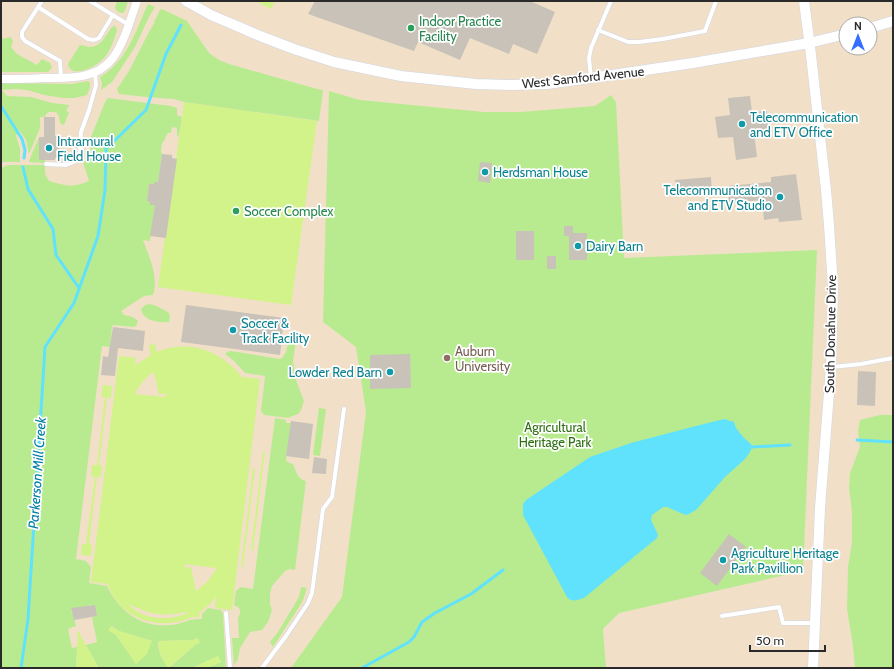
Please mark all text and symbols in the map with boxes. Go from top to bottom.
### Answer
place label: Indoor Practice Facility [419,13,501,44]
north arrow [838,16,878,56]
text: N [854,19,862,33]
marker: Indoor Practice Facility [406,23,416,33]
street label: West Samford Avenue [521,63,645,91]
place label: Telecommunication and ETV Office [750,109,858,140]
marker: Telecommunication and ETV Office [737,119,747,129]
place label: Intramural Field House [57,133,122,164]
marker: Intramural Field House [44,143,54,153]
place label: Herdsman House [493,164,588,180]
marker: Herdsman House [480,167,490,177]
place label: Telecommunication and ETV Studio [664,182,772,213]
marker: Telecommunication and ETV Studio [775,192,785,202]
place label: Soccer Complex [244,203,334,219]
marker: Soccer Complex [231,206,241,216]
place label: Dairy Barn [586,238,643,254]
marker: Dairy Barn [573,241,583,251]
street label: South Donahue Drive [821,274,839,393]
place label: Soccer & Track Facility [241,315,310,346]
marker: Soccer & Track Facility [228,325,238,335]
place label: Auburn University [455,343,511,374]
marker: Auburn University [442,353,452,363]
place label: Lowder Red Barn [289,364,382,380]
marker: Lowder Red Barn [385,367,395,377]
water label: Parkerson Mill Creek [24,415,50,530]
park label: Agricultural Heritage Park [519,419,591,450]
place label: Agriculture Heritage Park Pavillion [731,545,839,576]
marker: Agriculture Heritage Park Pavillion [718,555,728,565]
scale bar [750,627,825,653]
text: 50 m [756,633,784,648]

